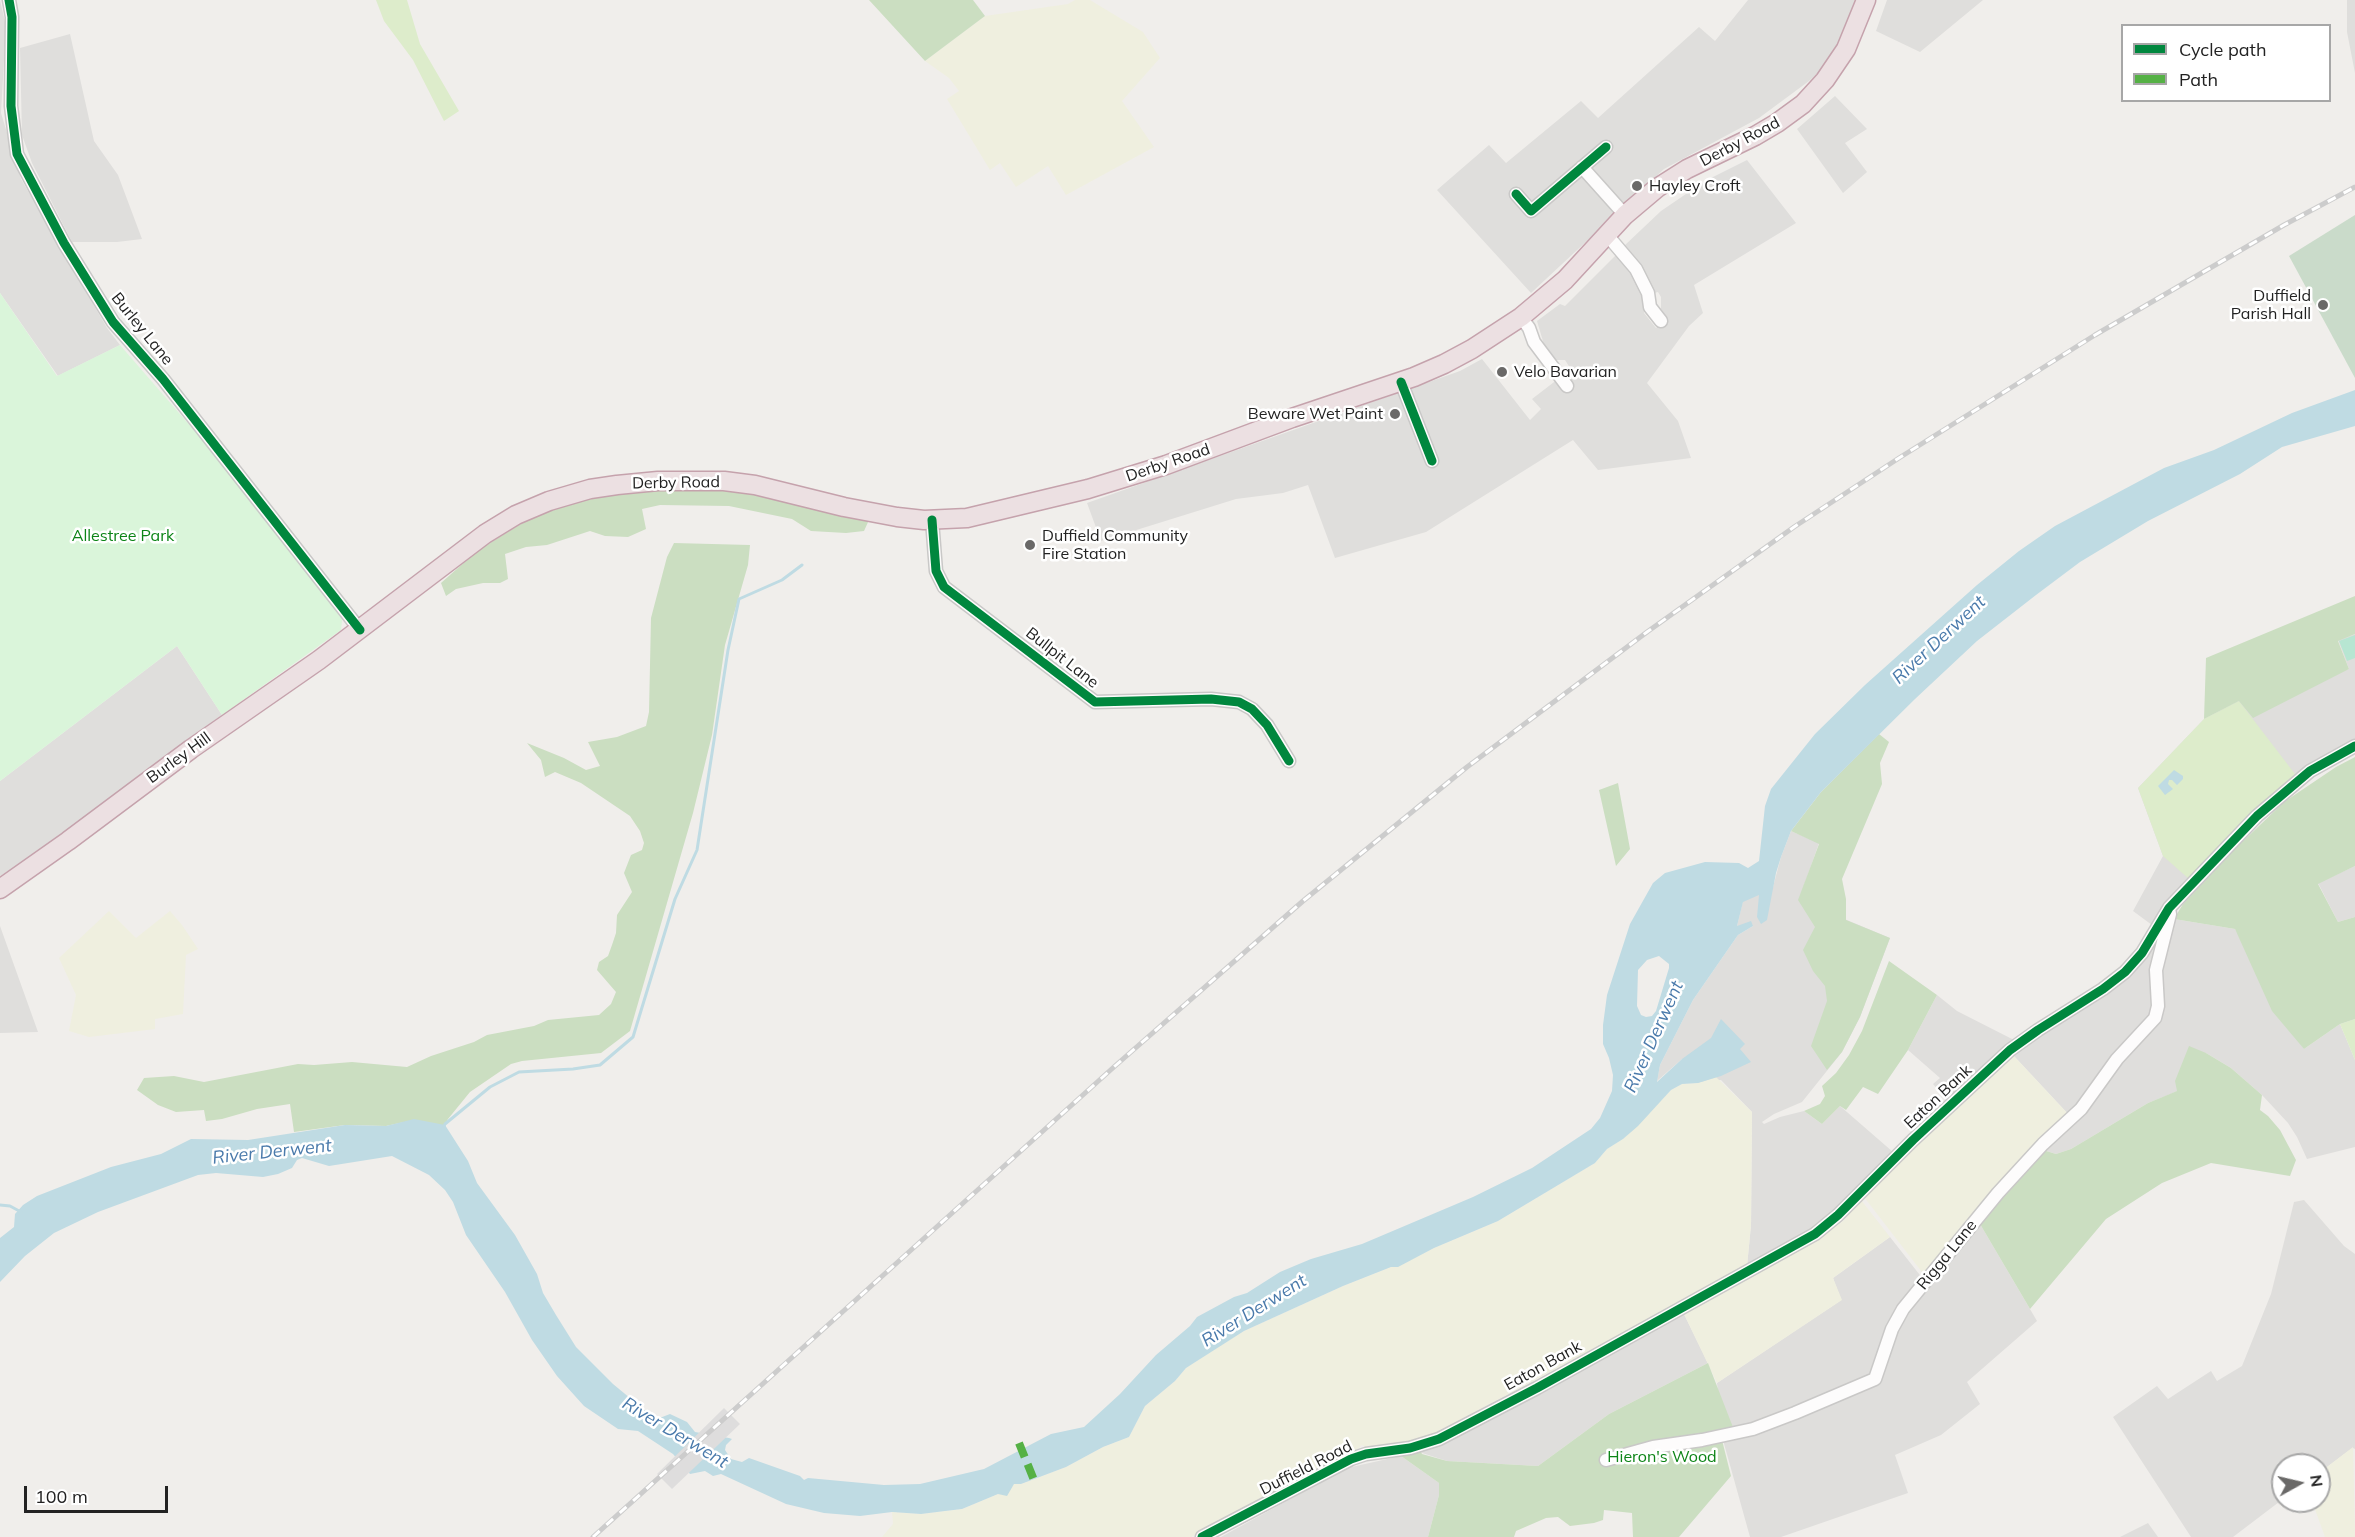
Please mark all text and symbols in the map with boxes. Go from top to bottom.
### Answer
legend [2121,24,2331,102]
text: Cycle path [2179,38,2266,61]
text: Path [2179,68,2218,91]
street label: Derby Road [1697,113,1783,171]
place label: Hayley Croft [1649,176,1741,196]
marker: Hayley Croft [1630,179,1644,193]
place label: Duffield Parish Hall [2231,286,2311,324]
street label: Burley Lane [107,289,177,369]
marker: Duffield Parish Hall [2316,298,2330,312]
place label: Velo Bavarian [1514,362,1617,382]
marker: Velo Bavarian [1495,365,1509,379]
place label: Beware Wet Paint [1248,404,1383,424]
marker: Beware Wet Paint [1388,407,1402,421]
street label: Derby Road [1123,440,1213,486]
street label: Derby Road [632,473,720,493]
park label: Allestree Park [72,526,174,546]
place label: Duffield Community Fire Station [1042,526,1188,564]
marker: Duffield Community Fire Station [1023,538,1037,552]
water label: River Derwent [1888,591,1990,689]
street label: Bullpit Lane [1022,624,1102,692]
street label: Burley Hill [143,728,215,788]
water label: River Derwent [1620,978,1688,1096]
street label: Eaton Bank [1900,1061,1976,1133]
water label: River Derwent [211,1135,333,1169]
street label: Rigga Lane [1913,1216,1981,1294]
water label: River Derwent [1198,1270,1310,1352]
street label: Eaton Bank [1501,1337,1585,1395]
water label: River Derwent [618,1393,732,1473]
street label: Duffield Road [1257,1437,1355,1499]
park label: Hieron's Wood [1607,1447,1717,1467]
north arrow [2271,1453,2331,1513]
text: N [2306,1473,2328,1488]
scale bar [27,1474,171,1512]
text: 100 m [35,1485,88,1508]

